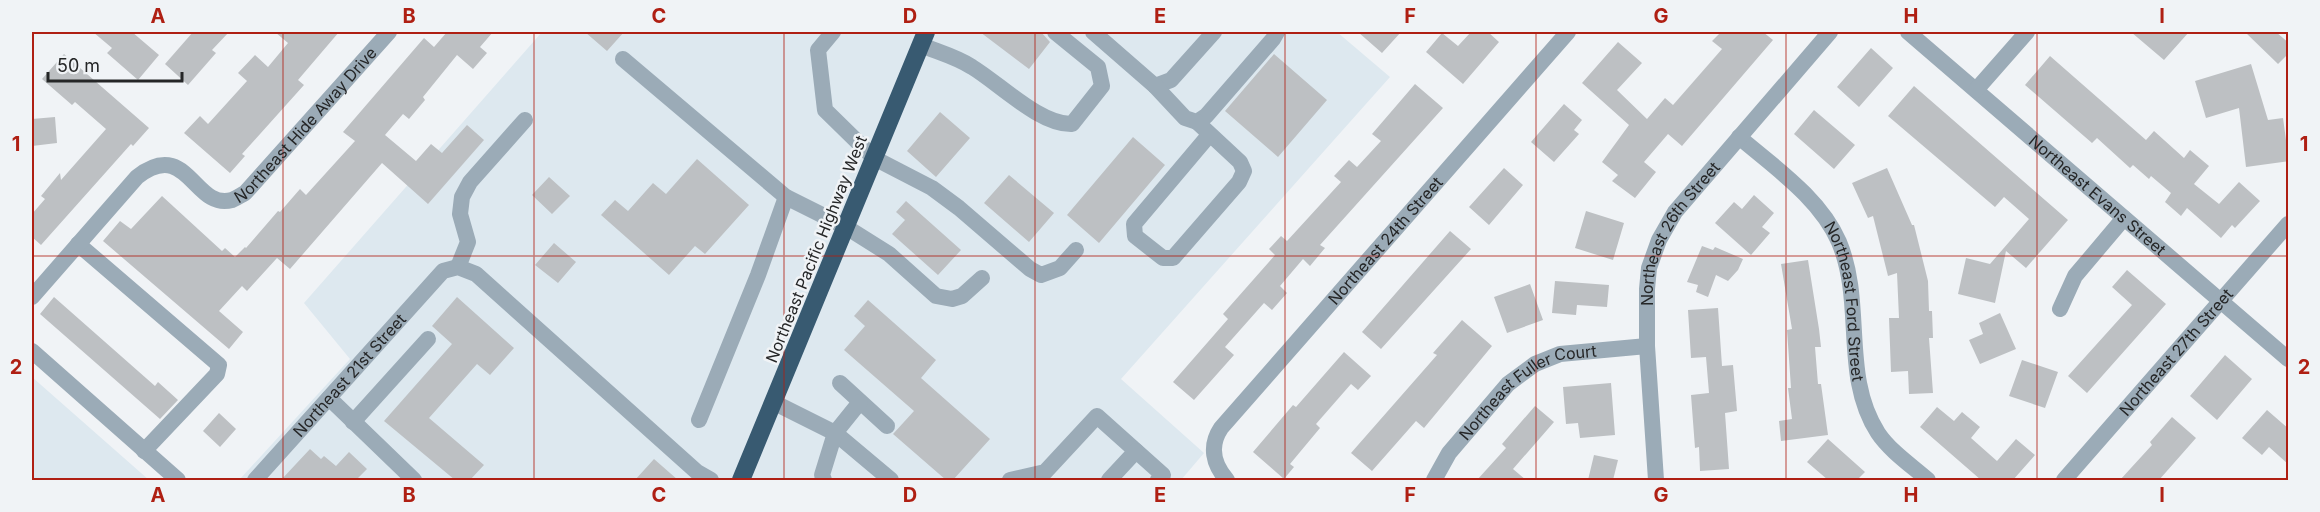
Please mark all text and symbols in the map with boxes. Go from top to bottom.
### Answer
text: A [151,4,166,28]
text: B [402,4,416,28]
text: C [652,4,666,28]
text: D [903,4,917,28]
text: E [1154,4,1166,28]
text: F [1404,4,1416,28]
text: G [1653,4,1669,28]
text: H [1904,4,1918,28]
text: I [2159,4,2165,28]
street label: Northeast Hide Away Drive [230,43,381,207]
scale bar [48,45,182,83]
text: 50 m [57,55,100,76]
street label: Northeast Evans Street [2025,131,2170,260]
text: 1 [12,132,20,156]
street label: Northeast Pacific Highway West [761,132,871,366]
text: 1 [2300,132,2308,156]
street label: Northeast 26th Street [1637,158,1724,306]
street label: Northeast 24th Street [1324,173,1447,309]
street label: Northeast Ford Street [1820,218,1869,383]
street label: Northeast 27th Street [2115,284,2237,420]
street label: Northeast 21st Street [289,309,410,441]
street label: Northeast Fuller Court [1455,341,1597,444]
text: 2 [10,355,22,379]
text: 2 [2298,355,2310,379]
text: A [151,483,166,507]
text: B [402,483,416,507]
text: C [652,483,666,507]
text: D [903,483,917,507]
text: E [1154,483,1166,507]
text: F [1404,483,1416,507]
text: G [1653,483,1669,507]
text: H [1904,483,1918,507]
text: I [2159,483,2165,507]

